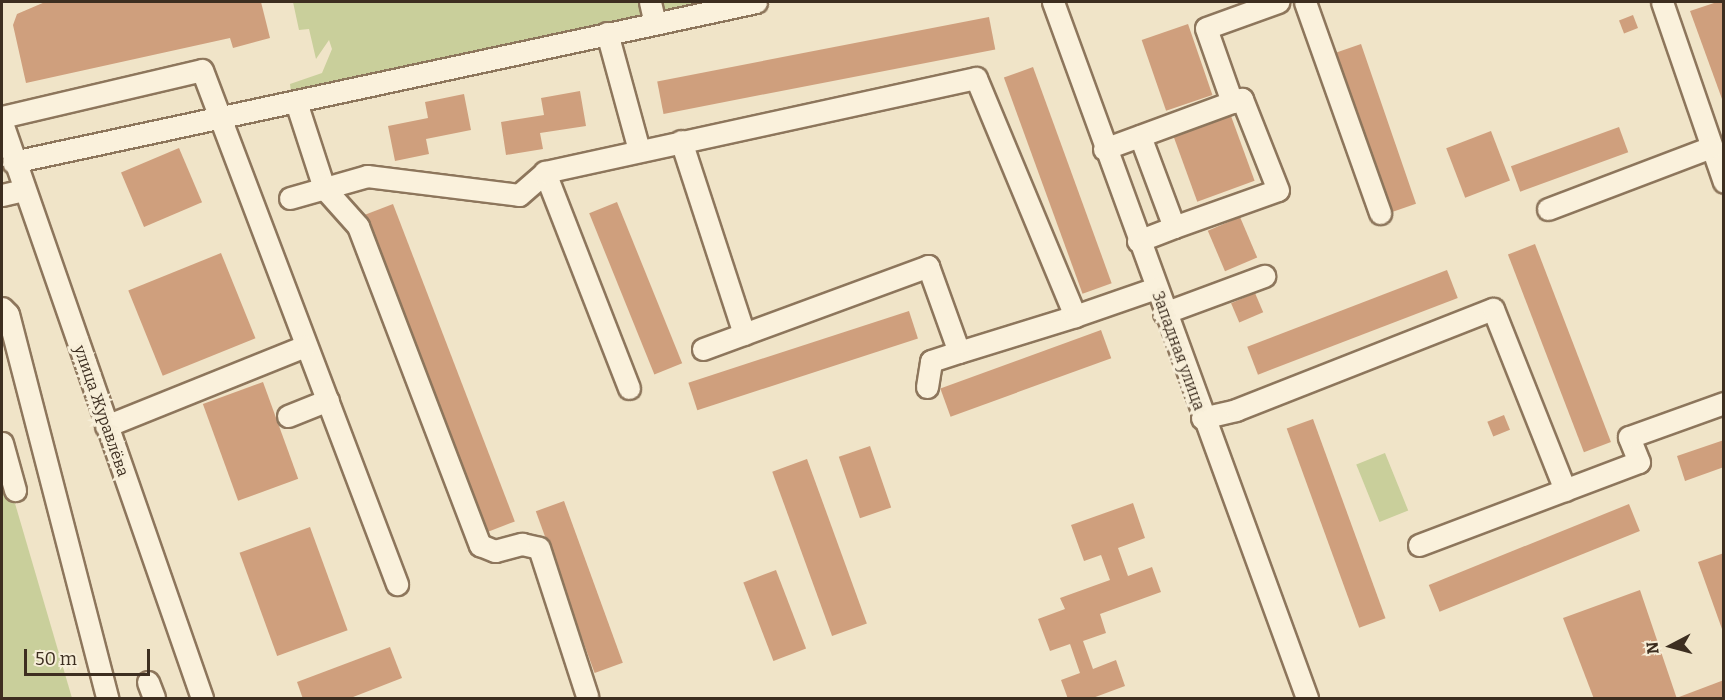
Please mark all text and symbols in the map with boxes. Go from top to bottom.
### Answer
street label: Западная улица [1148,289,1208,413]
street label: улица Журавлёва [70,343,132,479]
north arrow [1641,616,1701,676]
scale bar [27,637,153,675]
text: N [1643,641,1663,655]
text: 50 m [35,648,77,670]

